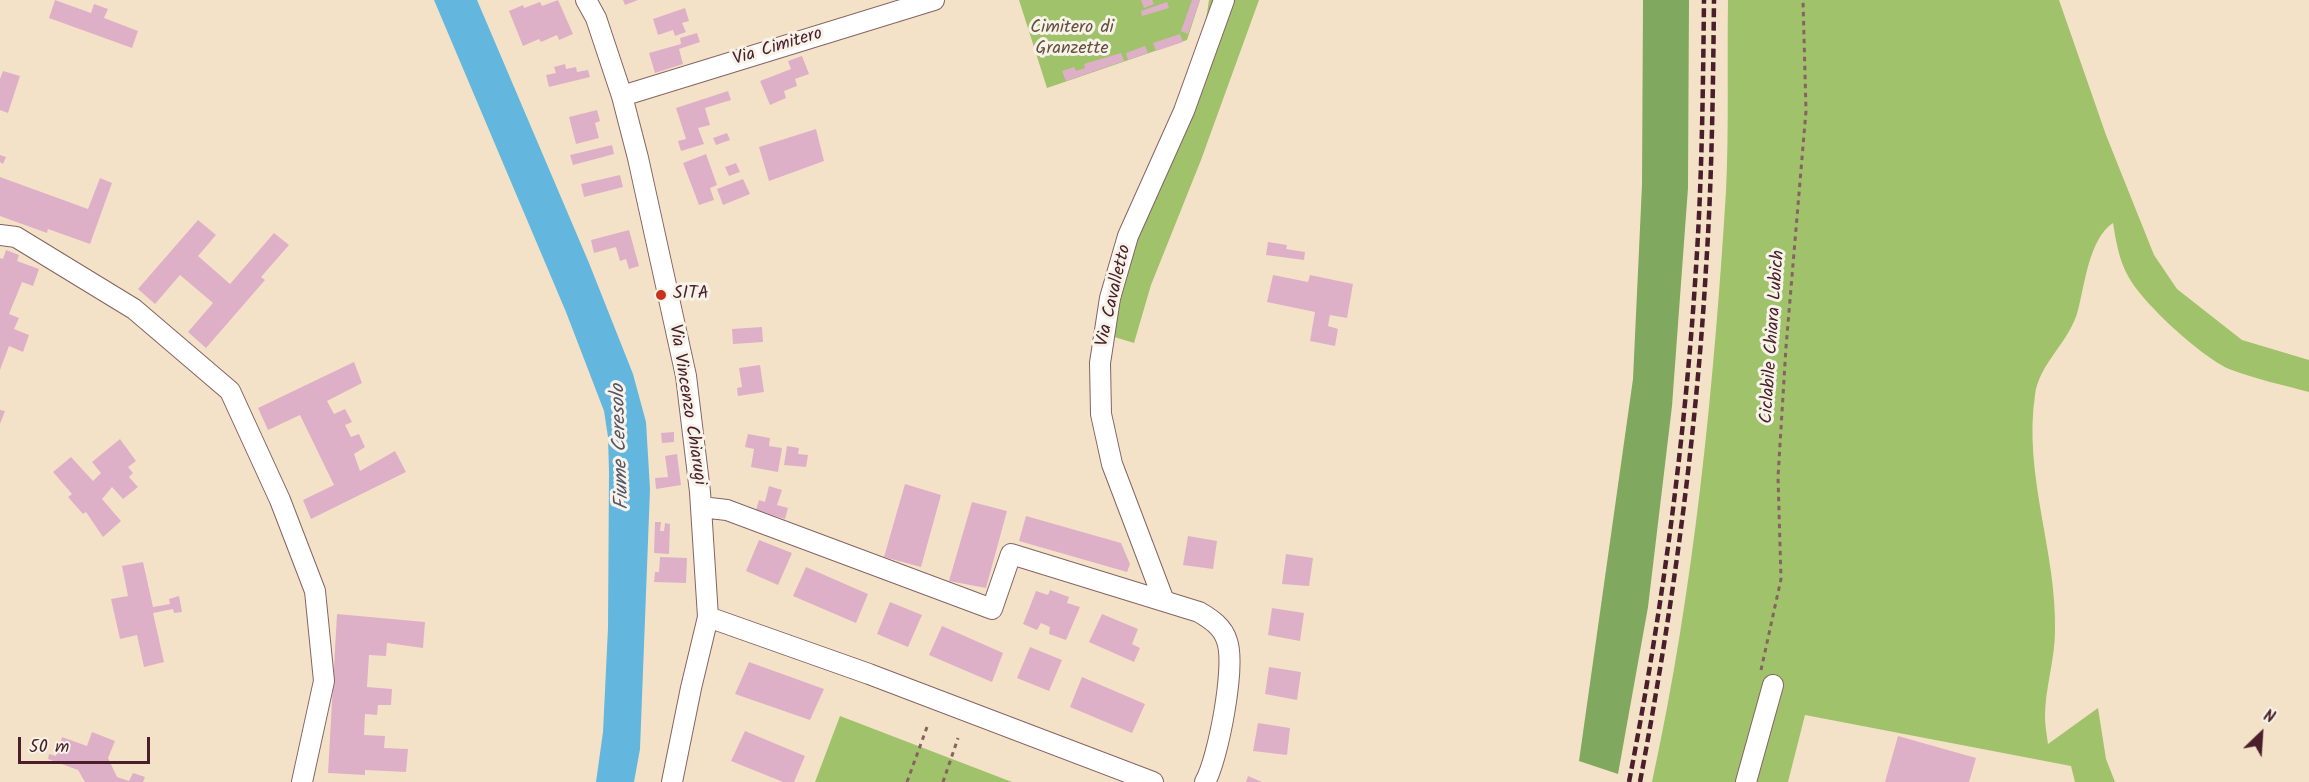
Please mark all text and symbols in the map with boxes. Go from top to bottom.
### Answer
park label: Cimitero di Granzette [1030,18,1114,60]
street label: Via Cimitero [731,24,825,72]
street label: Via Cavalletto [1093,243,1137,349]
street label: Ciclabile Chiara Lubich [1757,249,1791,425]
place label: SITA [673,284,709,306]
marker: SITA [654,288,668,302]
street label: Via Vincenzo Chiarugi [663,323,709,487]
water label: Fiume Ceresolo [608,384,636,510]
north arrow [2231,704,2291,764]
text: N [2259,704,2279,731]
scale bar [21,725,153,763]
text: 50 m [29,733,69,762]

